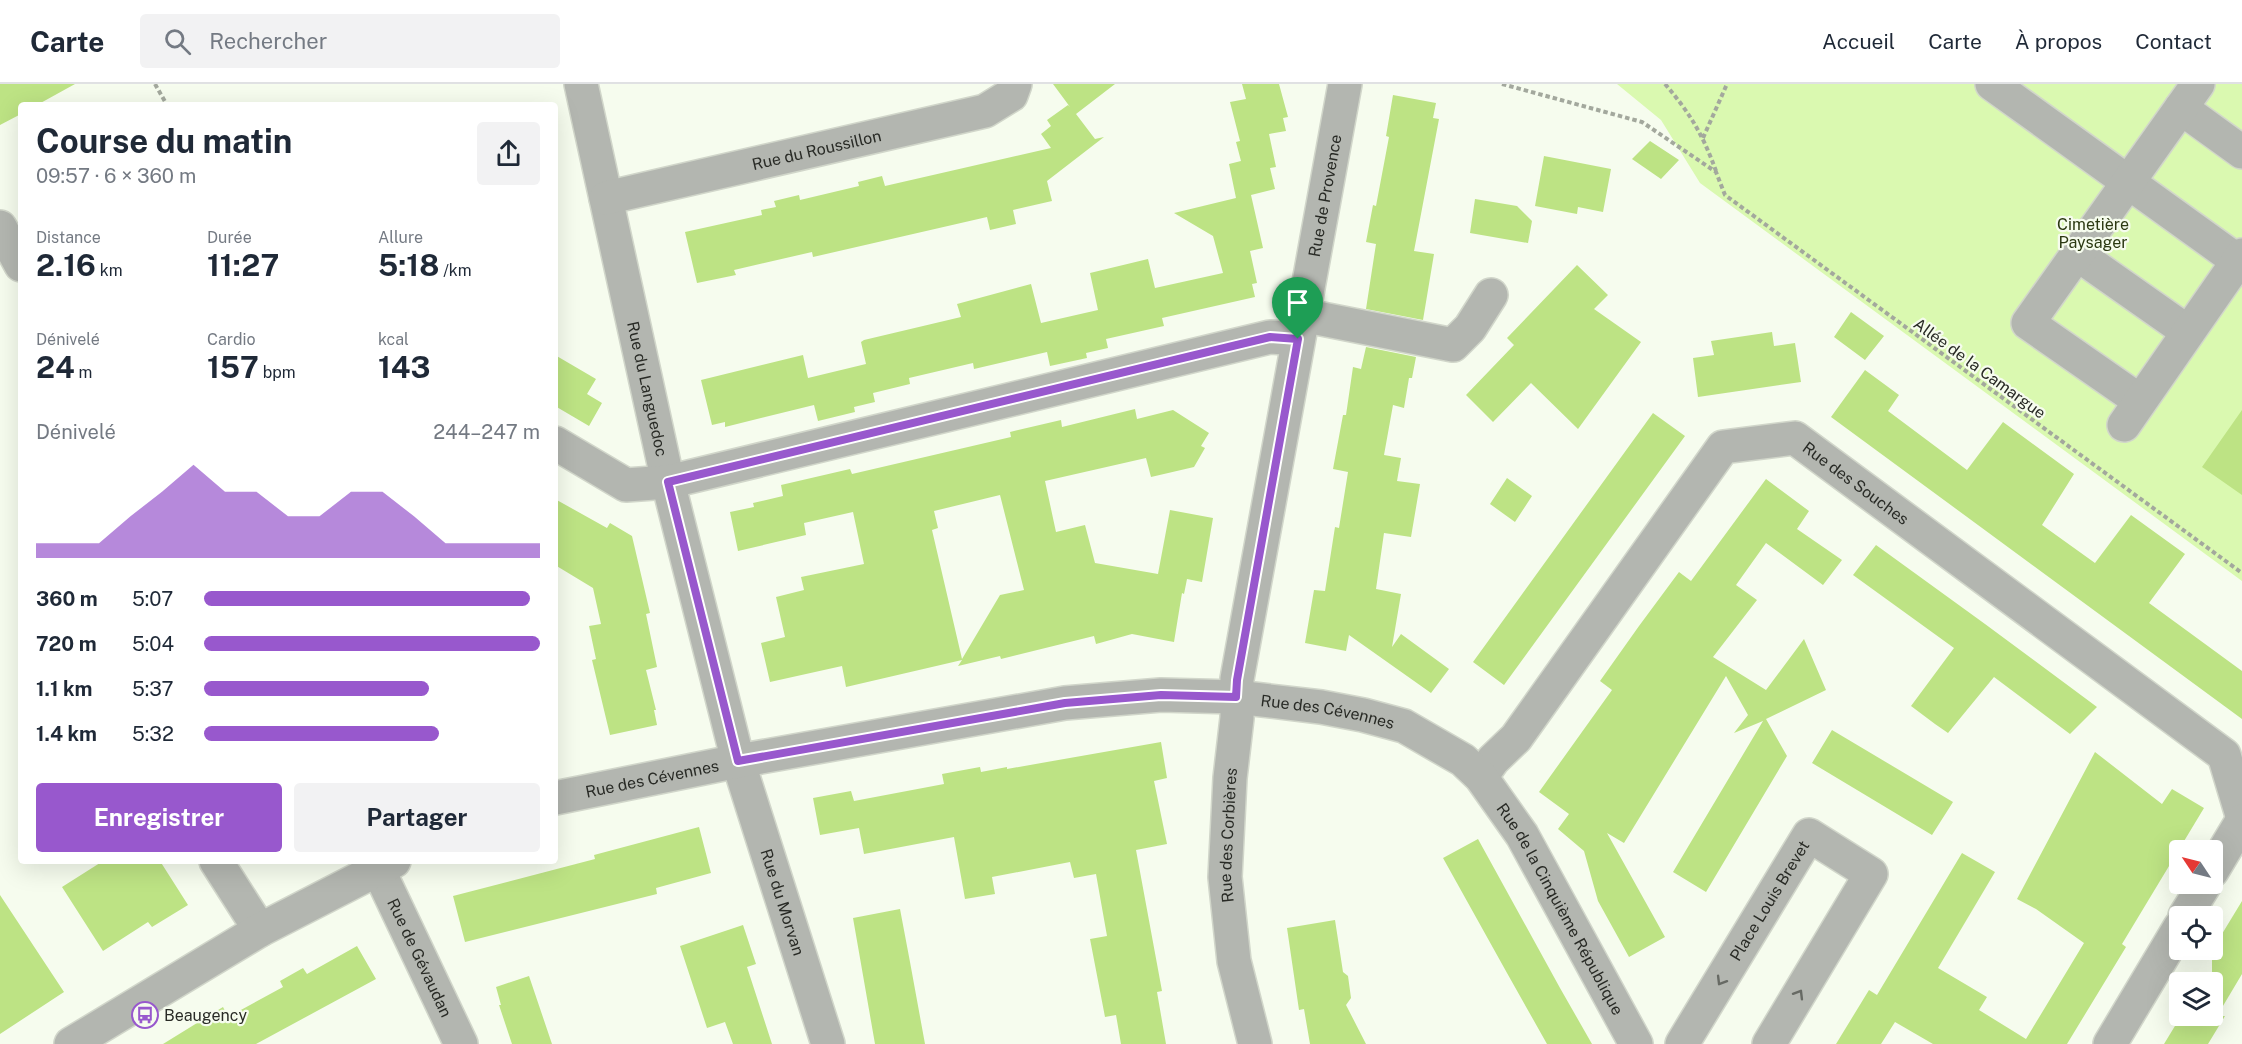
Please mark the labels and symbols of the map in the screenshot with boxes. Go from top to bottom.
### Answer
street label: Rue du Roussillon [750,126,883,174]
street label: Rue de Provence [1305,133,1346,258]
park label: Cimetière Paysager [2057,215,2129,252]
pin [1272,277,1323,339]
street label: Allée de la Camargue [1910,314,2049,423]
street label: Rue du Languedoc [623,320,671,458]
street label: Rue des Souches [1799,438,1912,529]
street label: Rue des Cévennes [1260,691,1397,733]
street label: Rue des Cévennes [584,756,721,802]
street label: Rue des Corbières [1216,767,1241,904]
street label: Rue de la Cinquième République [1492,800,1627,1018]
street label: Place Louis Brevet [1726,837,1813,964]
north arrow [2169,840,2223,894]
street label: Rue du Morvan [756,846,808,958]
street label: Rue de Gévaudan [383,895,456,1020]
one-way arrow [1716,975,1728,985]
one-way arrow [1791,990,1803,1000]
bus stop icon: Beaugency [130,1000,160,1030]
place label: Beaugency [164,1006,247,1025]

